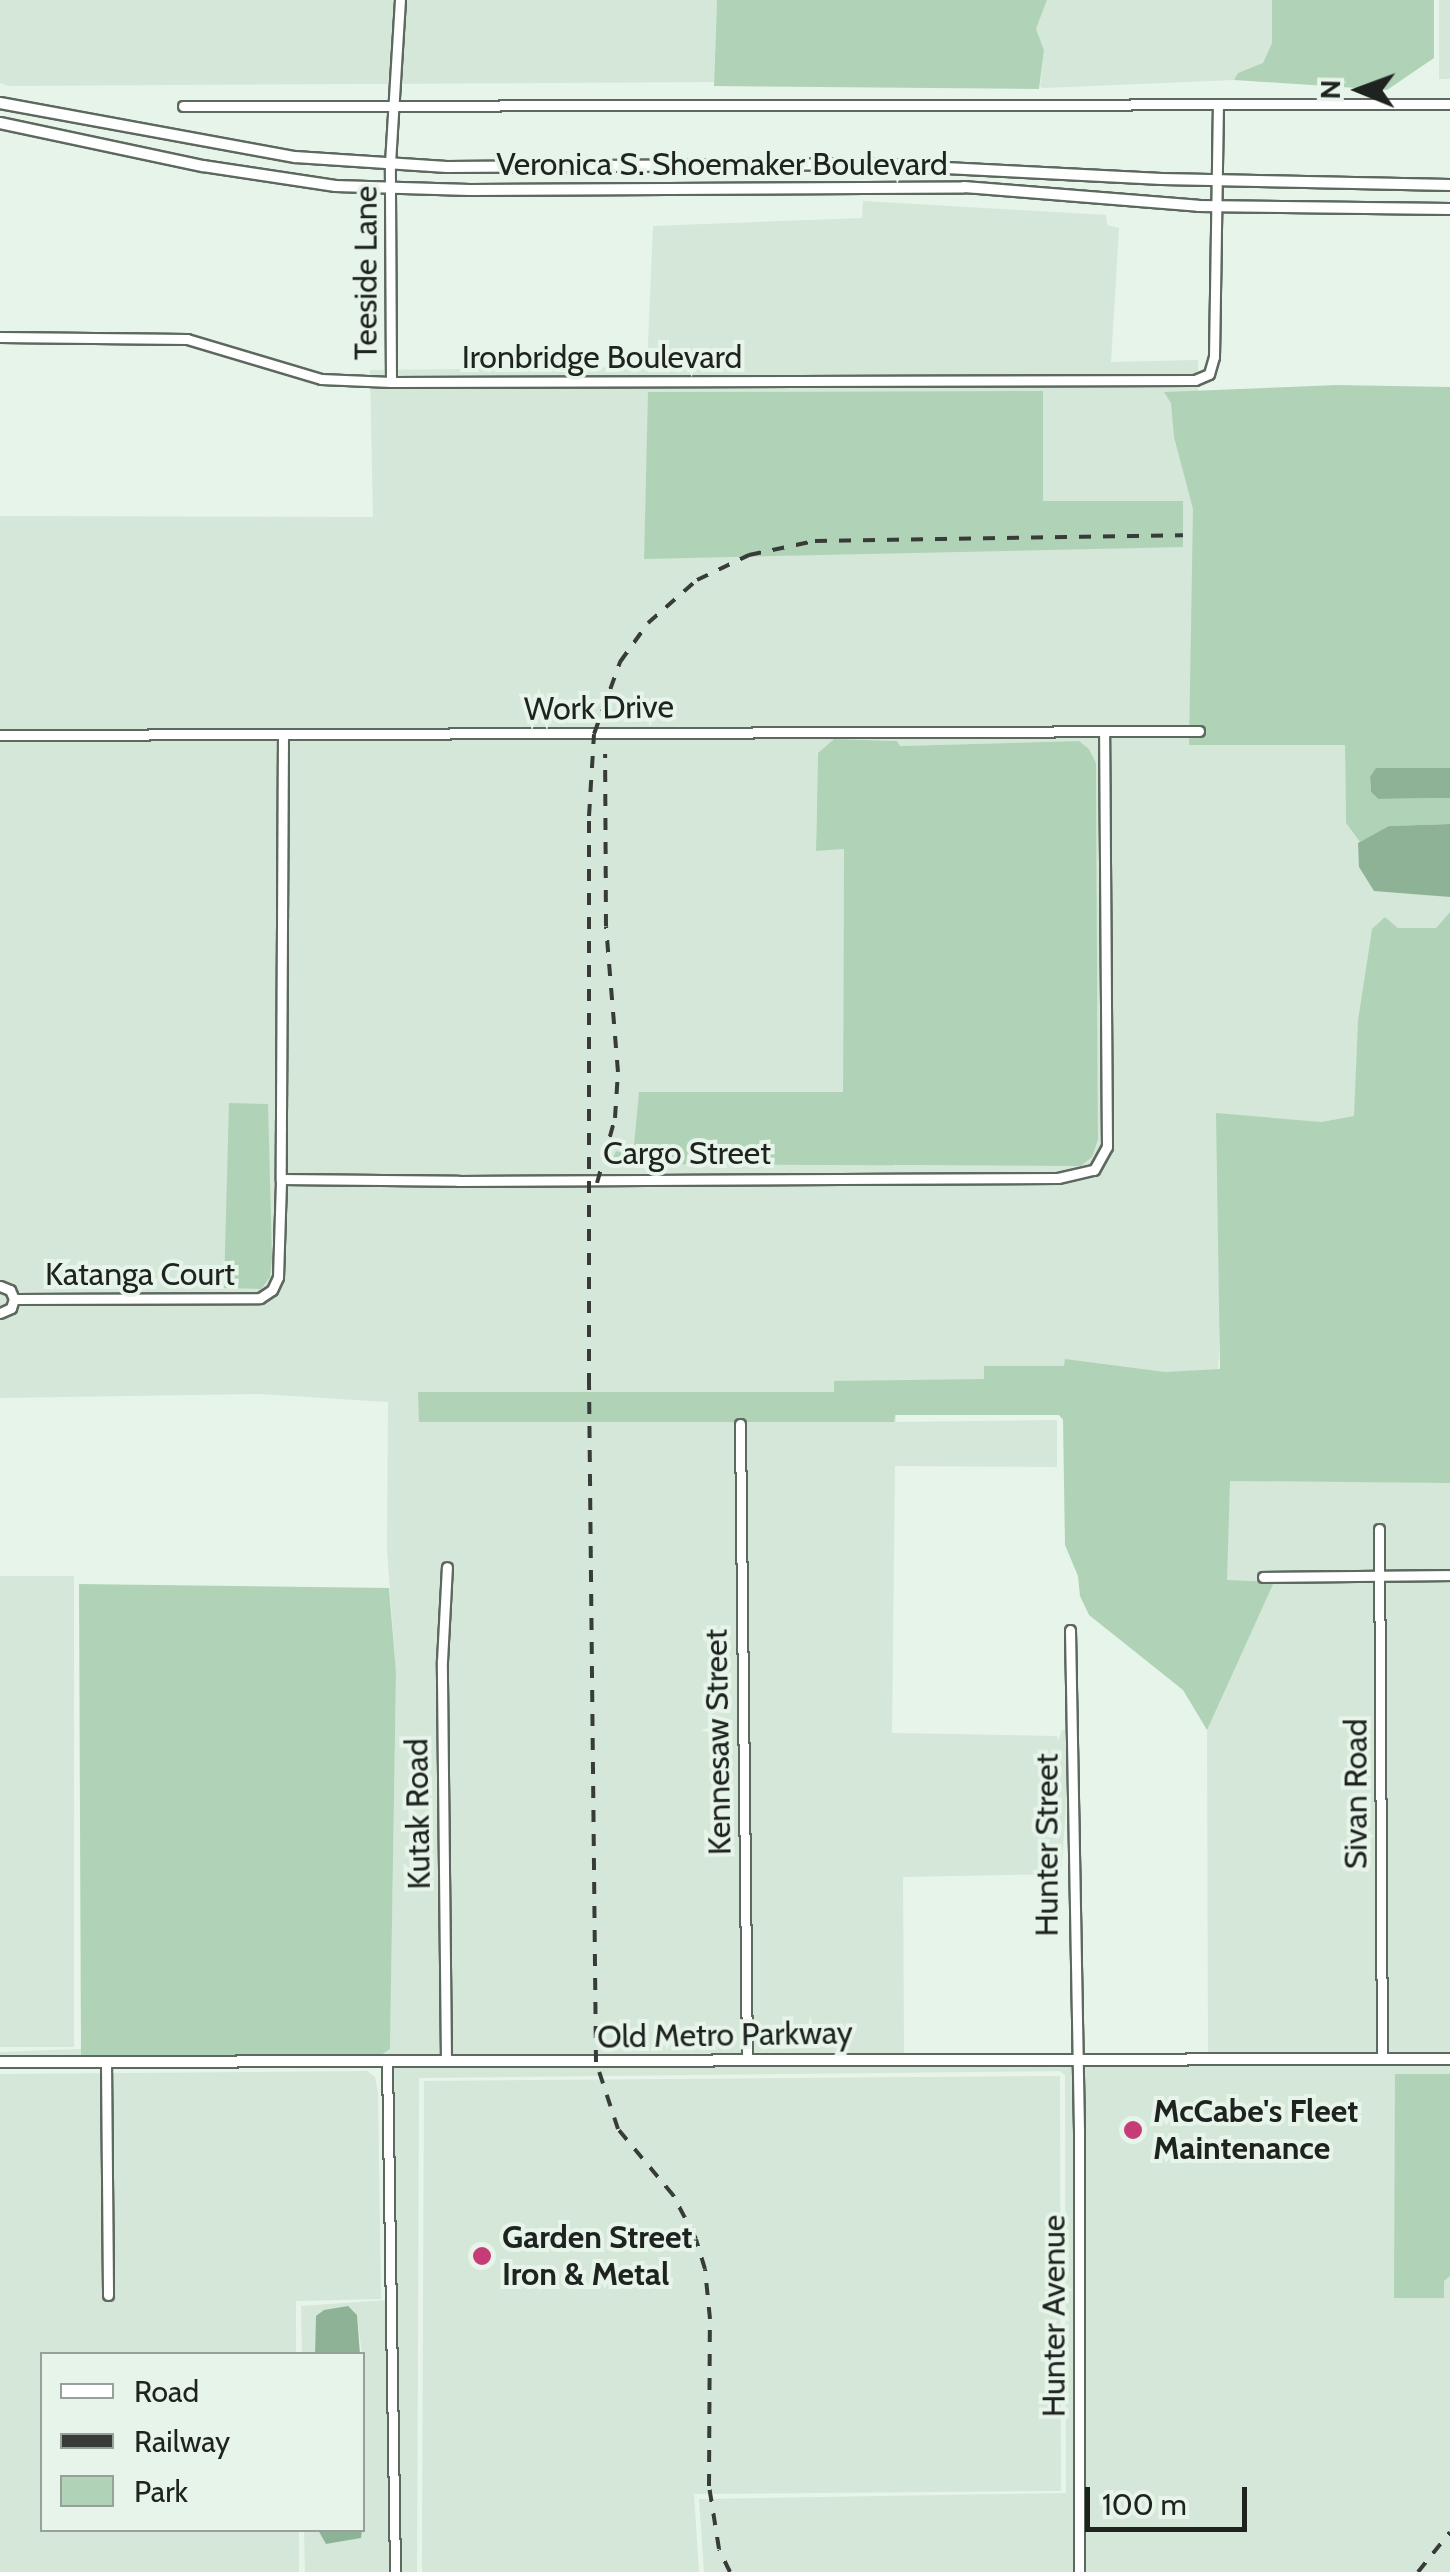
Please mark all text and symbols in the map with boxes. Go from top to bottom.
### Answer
north arrow [1310,40,1410,140]
text: N [1313,79,1347,100]
street label: Veronica S. Shoemaker Boulevard [496,145,948,183]
street label: Teeside Lane [347,186,385,360]
street label: Ironbridge Boulevard [462,338,742,376]
street label: Work Drive [524,687,674,729]
street label: Cargo Street [603,1134,771,1172]
street label: Katanga Court [45,1255,235,1293]
street label: Kennesaw Street [697,1628,739,1856]
street label: Sivan Road [1337,1719,1375,1869]
street label: Kutak Road [397,1738,439,1890]
street label: Hunter Street [1028,1753,1066,1937]
street label: Old Metro Parkway [597,2014,853,2056]
place label: McCabe's Fleet Maintenance [1153,2093,1358,2168]
marker: McCabe's Fleet Maintenance [1122,2119,1144,2141]
street label: Hunter Avenue [1035,2215,1073,2417]
place label: Garden Street Iron & Metal [502,2219,692,2294]
marker: Garden Street Iron & Metal [471,2245,493,2267]
legend [40,2352,365,2532]
text: Road [134,2373,199,2410]
text: Railway [134,2423,230,2460]
scale bar [1090,2467,1252,2529]
text: Park [134,2473,188,2510]
text: 100 m [1102,2486,1187,2523]

